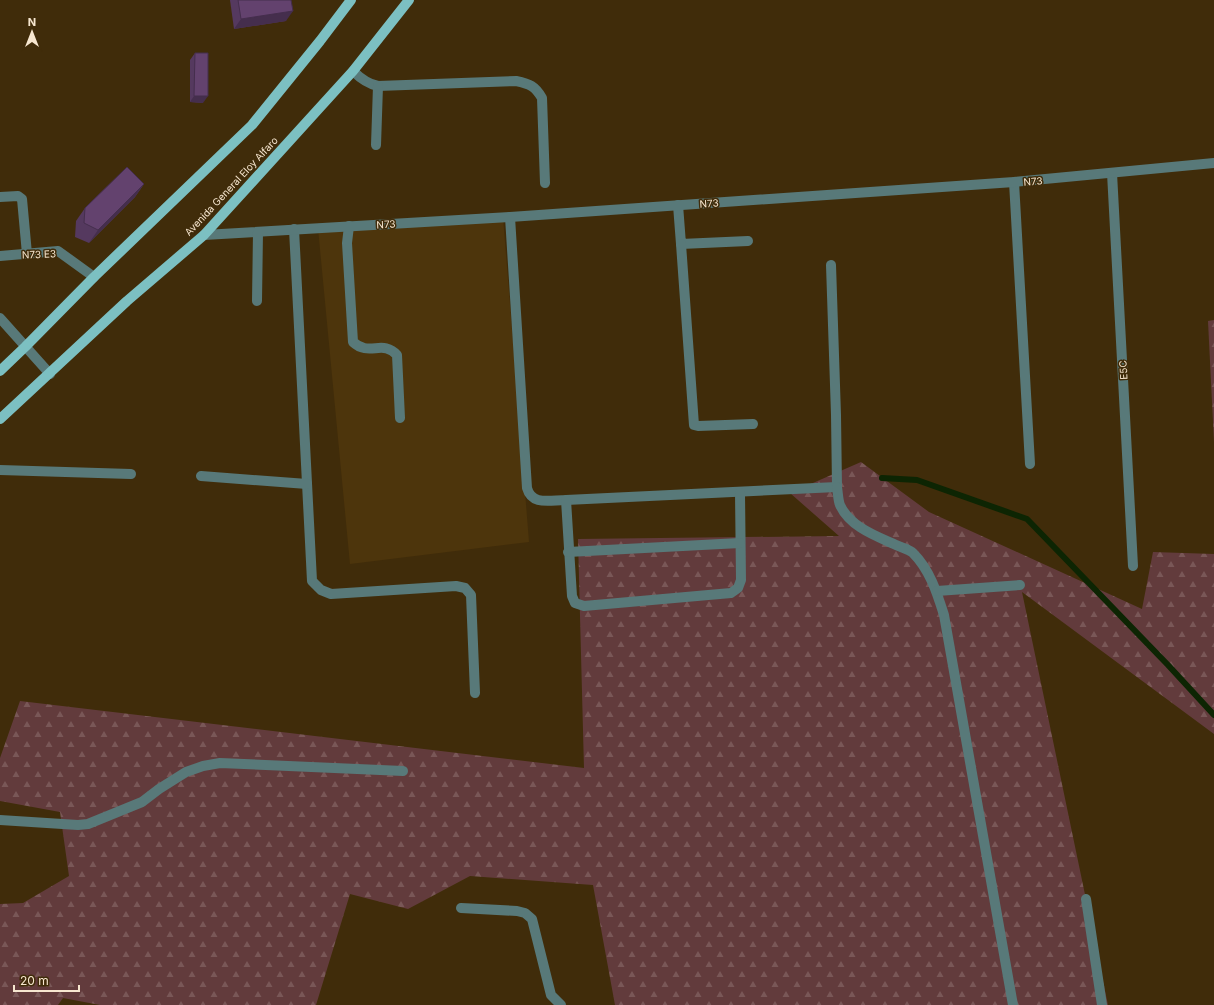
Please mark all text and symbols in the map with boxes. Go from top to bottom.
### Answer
north arrow [12,12,52,52]
text: N [28,15,36,29]
street label: Avenida General Eloy Alfaro [182,134,280,238]
street label: N73 [1023,174,1043,188]
street label: N73 [699,196,719,210]
street label: N73 [376,218,396,230]
street label: N73 E3 [22,247,56,261]
street label: E5C [1117,360,1129,380]
scale bar [14,967,79,993]
text: 20 m [20,973,49,988]

